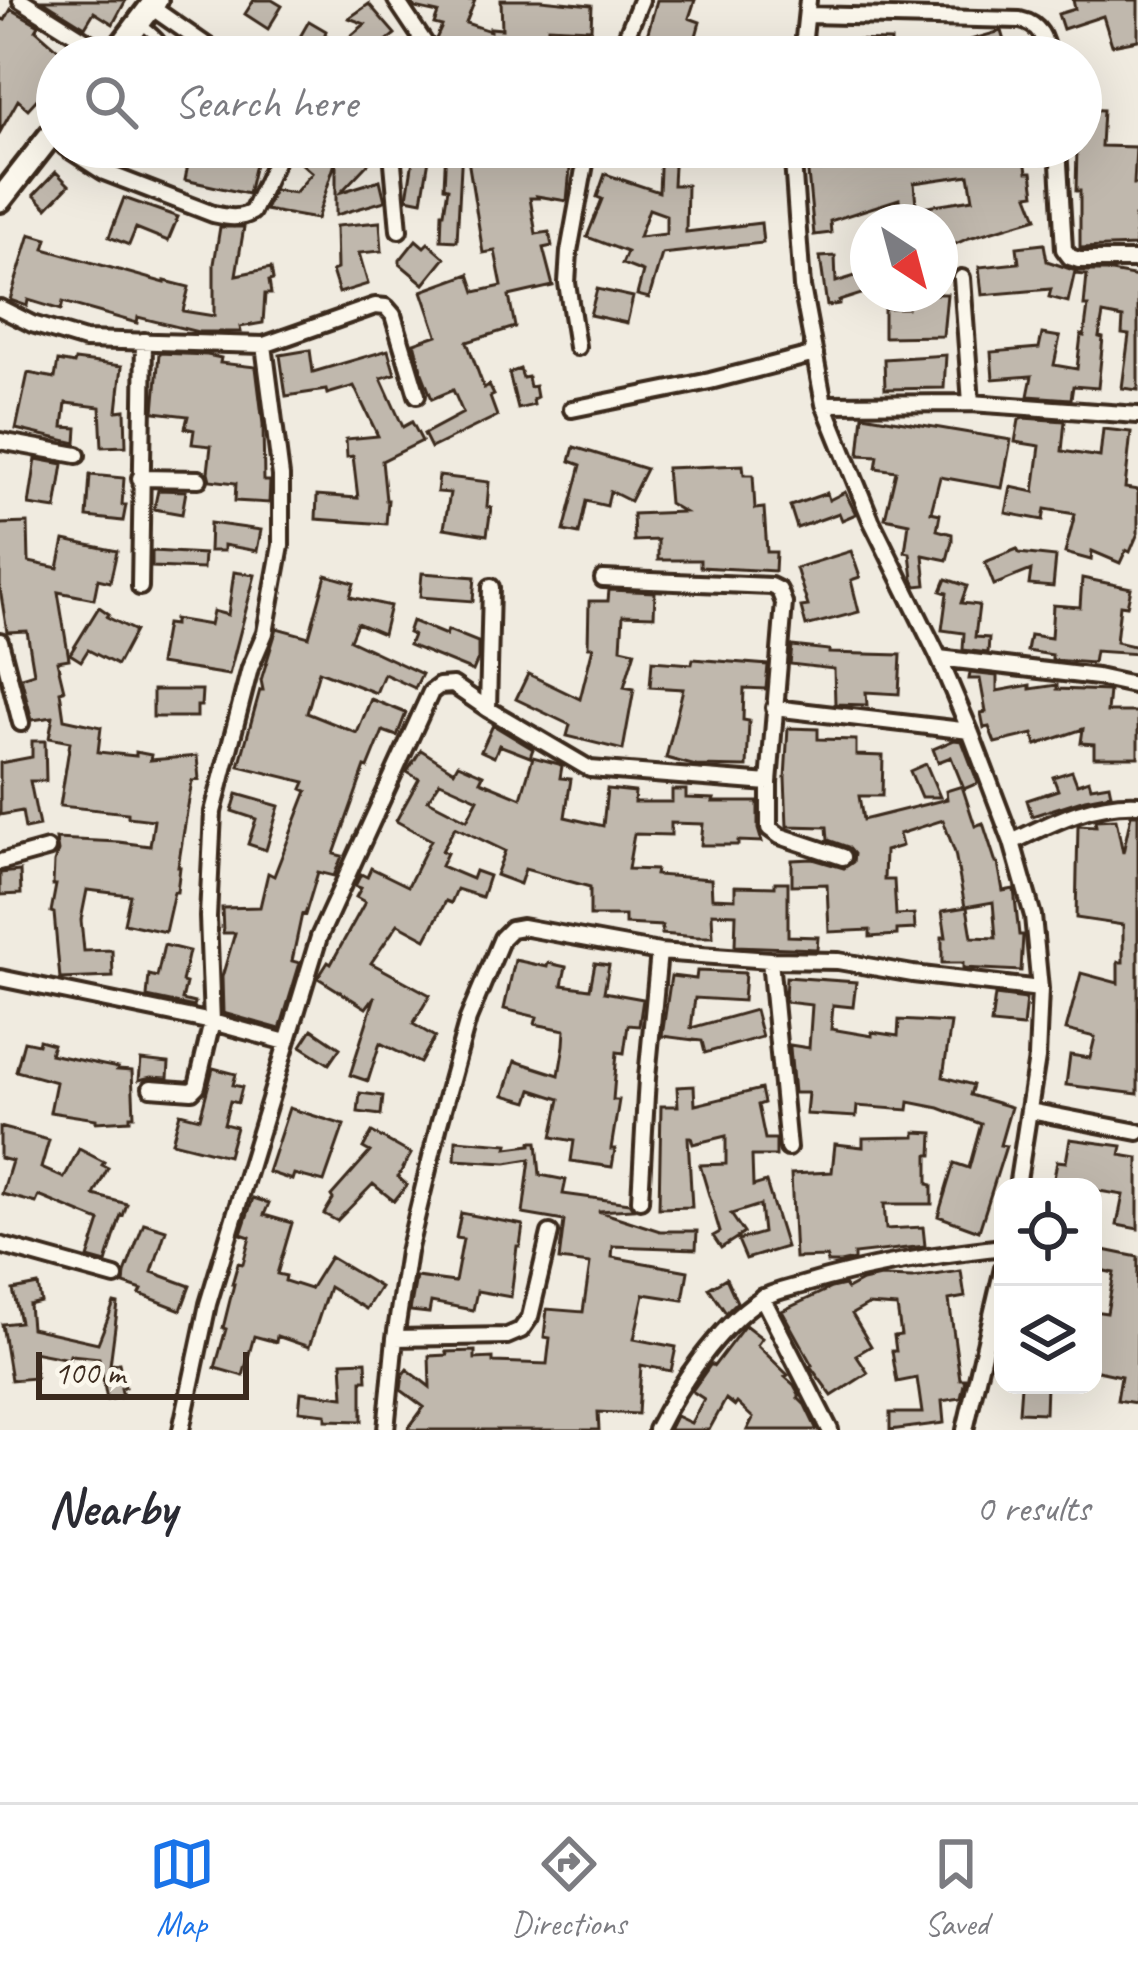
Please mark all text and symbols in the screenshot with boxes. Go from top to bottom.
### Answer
search box [36,36,1102,168]
icon: search [78,69,144,135]
text: Search here [174,74,357,131]
north arrow [850,204,958,312]
map controls [994,1178,1102,1394]
button: locate [994,1178,1102,1286]
button: layers [994,1286,1102,1394]
scale bar [36,1346,249,1399]
text: 100 m [54,1352,125,1394]
text: Nearby [48,1476,176,1540]
text: 0 results [976,1484,1090,1533]
tab: Map [149,1831,215,1945]
tab: Directions [512,1831,626,1945]
tab: Saved [923,1831,989,1945]

